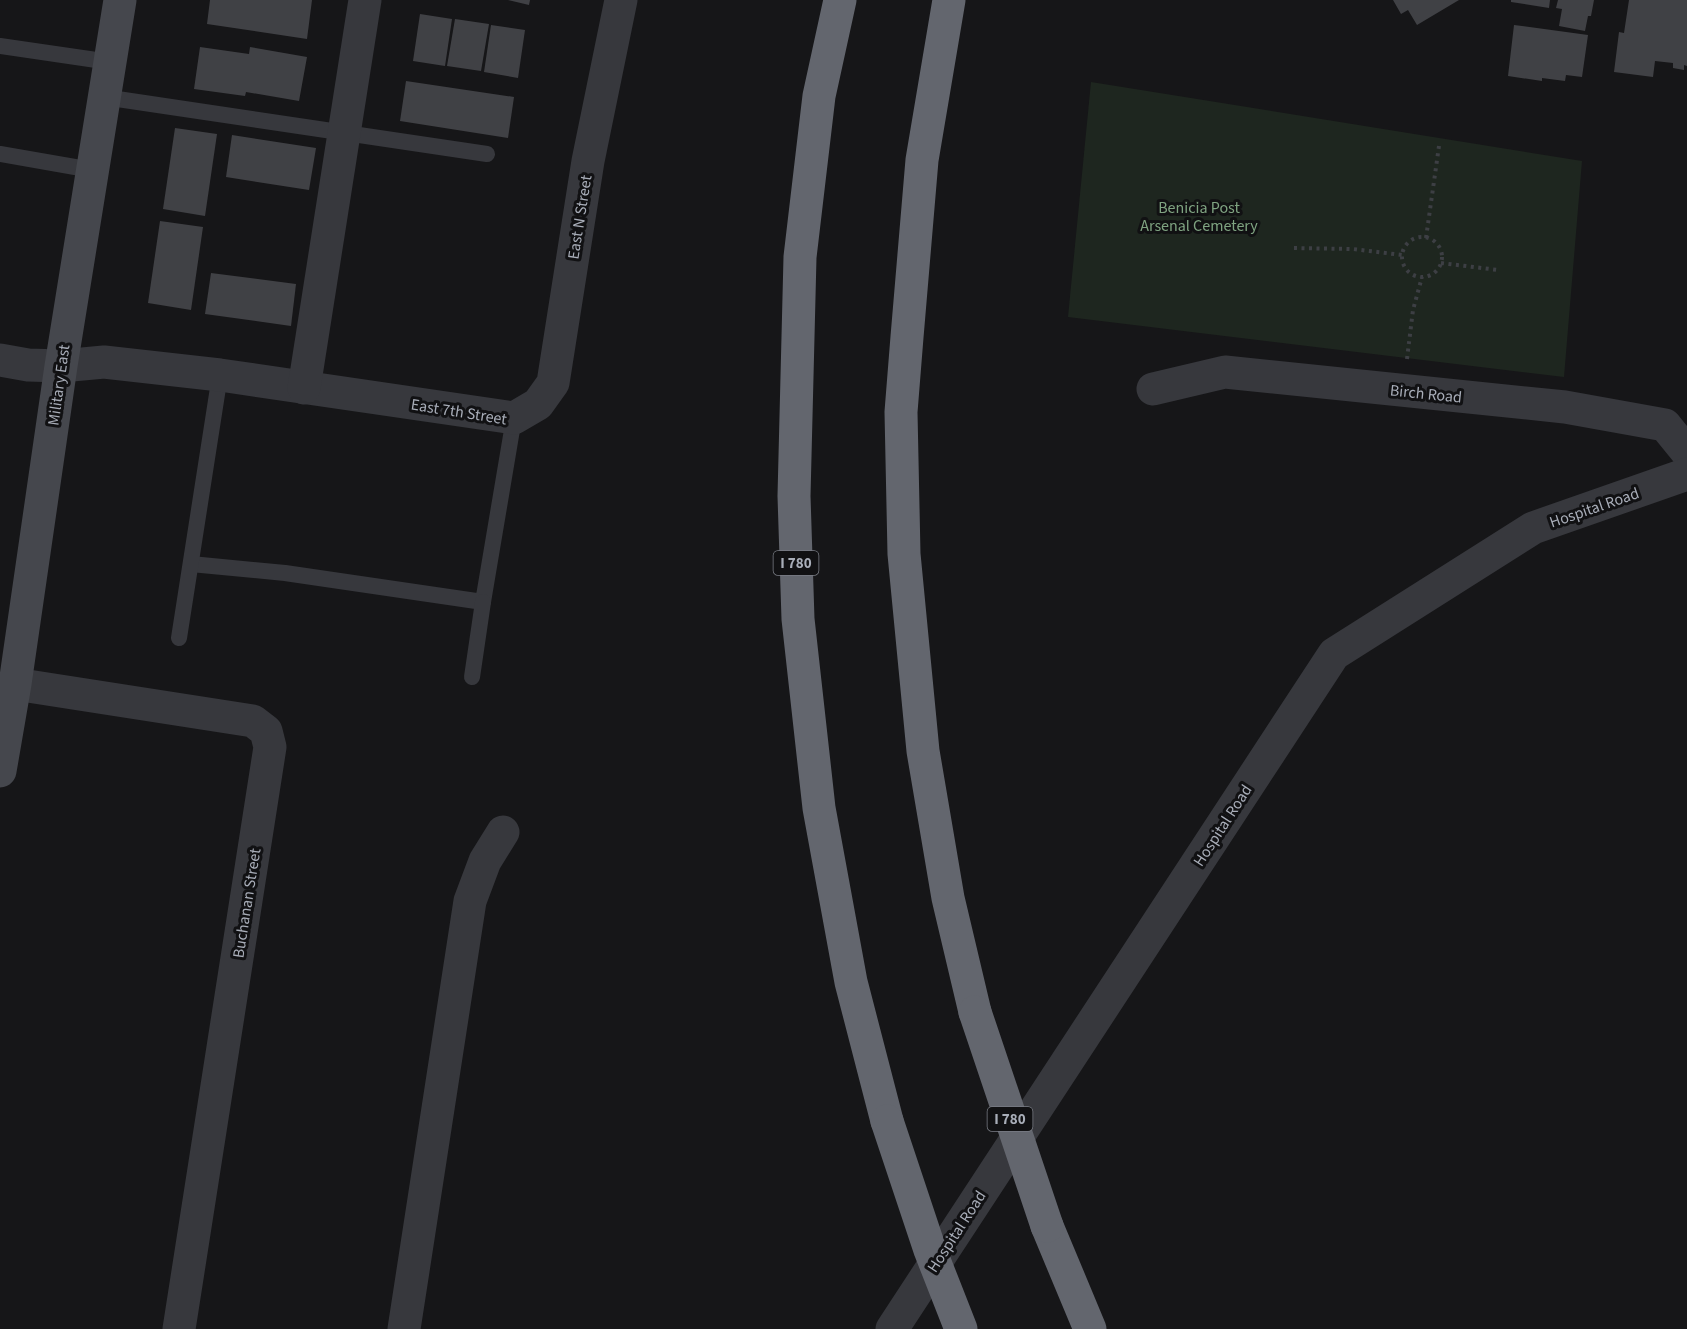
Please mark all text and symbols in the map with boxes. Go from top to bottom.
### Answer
street label: East N Street [562,173,598,261]
park label: Benicia Post Arsenal Cemetery [1140,197,1258,237]
street label: Military East [42,343,76,427]
street label: Birch Road [1389,379,1463,409]
street label: East 7th Street [409,394,509,431]
street label: Hospital Road [1547,482,1642,534]
road number: I 780 [774,551,818,575]
street label: Hospital Road [1188,780,1257,871]
street label: Buchanan Street [227,846,267,960]
road number: I 780 [988,1107,1032,1131]
street label: Hospital Road [922,1186,991,1277]

